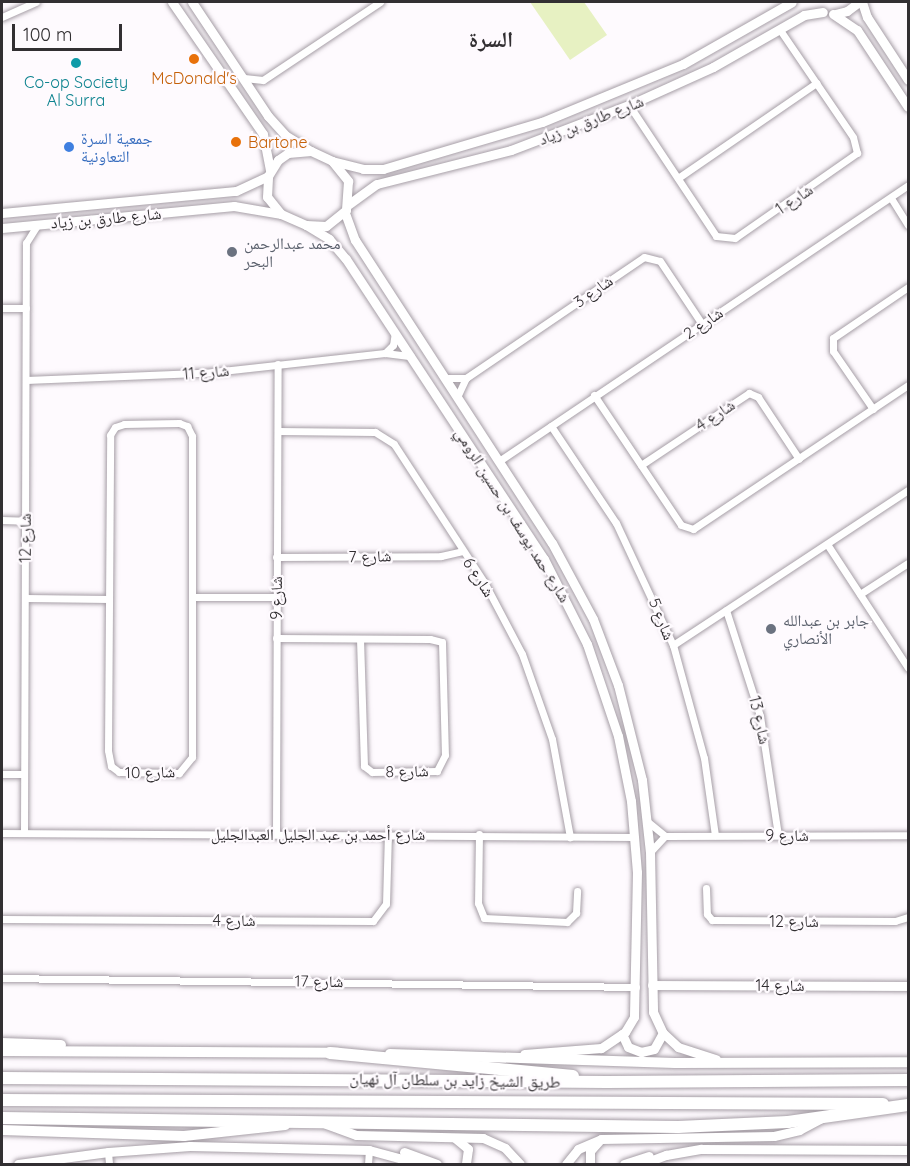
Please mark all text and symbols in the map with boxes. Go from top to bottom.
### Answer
scale bar [15,12,124,50]
text: 100 m [23,23,72,46]
district label: السرة [469,27,513,53]
marker: McDonald's [187,52,201,66]
marker: Co-op Society Al Surra [69,56,83,70]
place label: McDonald's [151,68,237,88]
place label: Co-op Society Al Surra [24,72,128,110]
street label: شارع طارق بن زياد [536,91,646,149]
place label: جمعية السرة التعاونية [81,128,153,166]
place label: Bartone [248,132,308,152]
marker: Bartone [229,135,243,149]
marker: جمعية السرة التعاونية [62,140,76,154]
street label: شارع 1 [772,180,816,218]
street label: شارع طارق بن زياد [50,204,162,232]
place label: محمد عبدالرحمن البحر [244,233,341,271]
marker: محمد عبدالرحمن البحر [225,245,239,259]
street label: شارع 3 [570,271,616,311]
street label: شارع 2 [680,303,726,343]
street label: شارع 11 [182,360,230,384]
street label: شارع 4 [692,395,738,435]
street label: شارع حمد يوسف بن حسين الرومي [451,424,575,606]
street label: شارع 12 [15,513,35,563]
street label: شارع 7 [348,546,392,566]
street label: شارع 6 [459,554,499,600]
street label: شارع 9 [266,576,286,620]
street label: شارع 5 [645,595,679,643]
place label: جابر بن عبدالله الأنصاري [783,610,869,648]
marker: جابر بن عبدالله الأنصاري [764,622,778,636]
street label: شارع 13 [745,694,775,746]
street label: شارع 8 [385,761,429,781]
street label: شارع 10 [125,762,175,782]
street label: شارع أحمد بن عبد الجليل العبدالجليل [211,824,425,844]
street label: شارع 9 [765,825,809,845]
street label: شارع 4 [212,910,256,930]
street label: شارع 12 [769,911,819,931]
street label: شارع 17 [294,971,344,991]
street label: شارع 14 [756,975,804,995]
street label: طريق الشيخ زايد بن سلطان آل نهيان [349,1069,561,1091]

